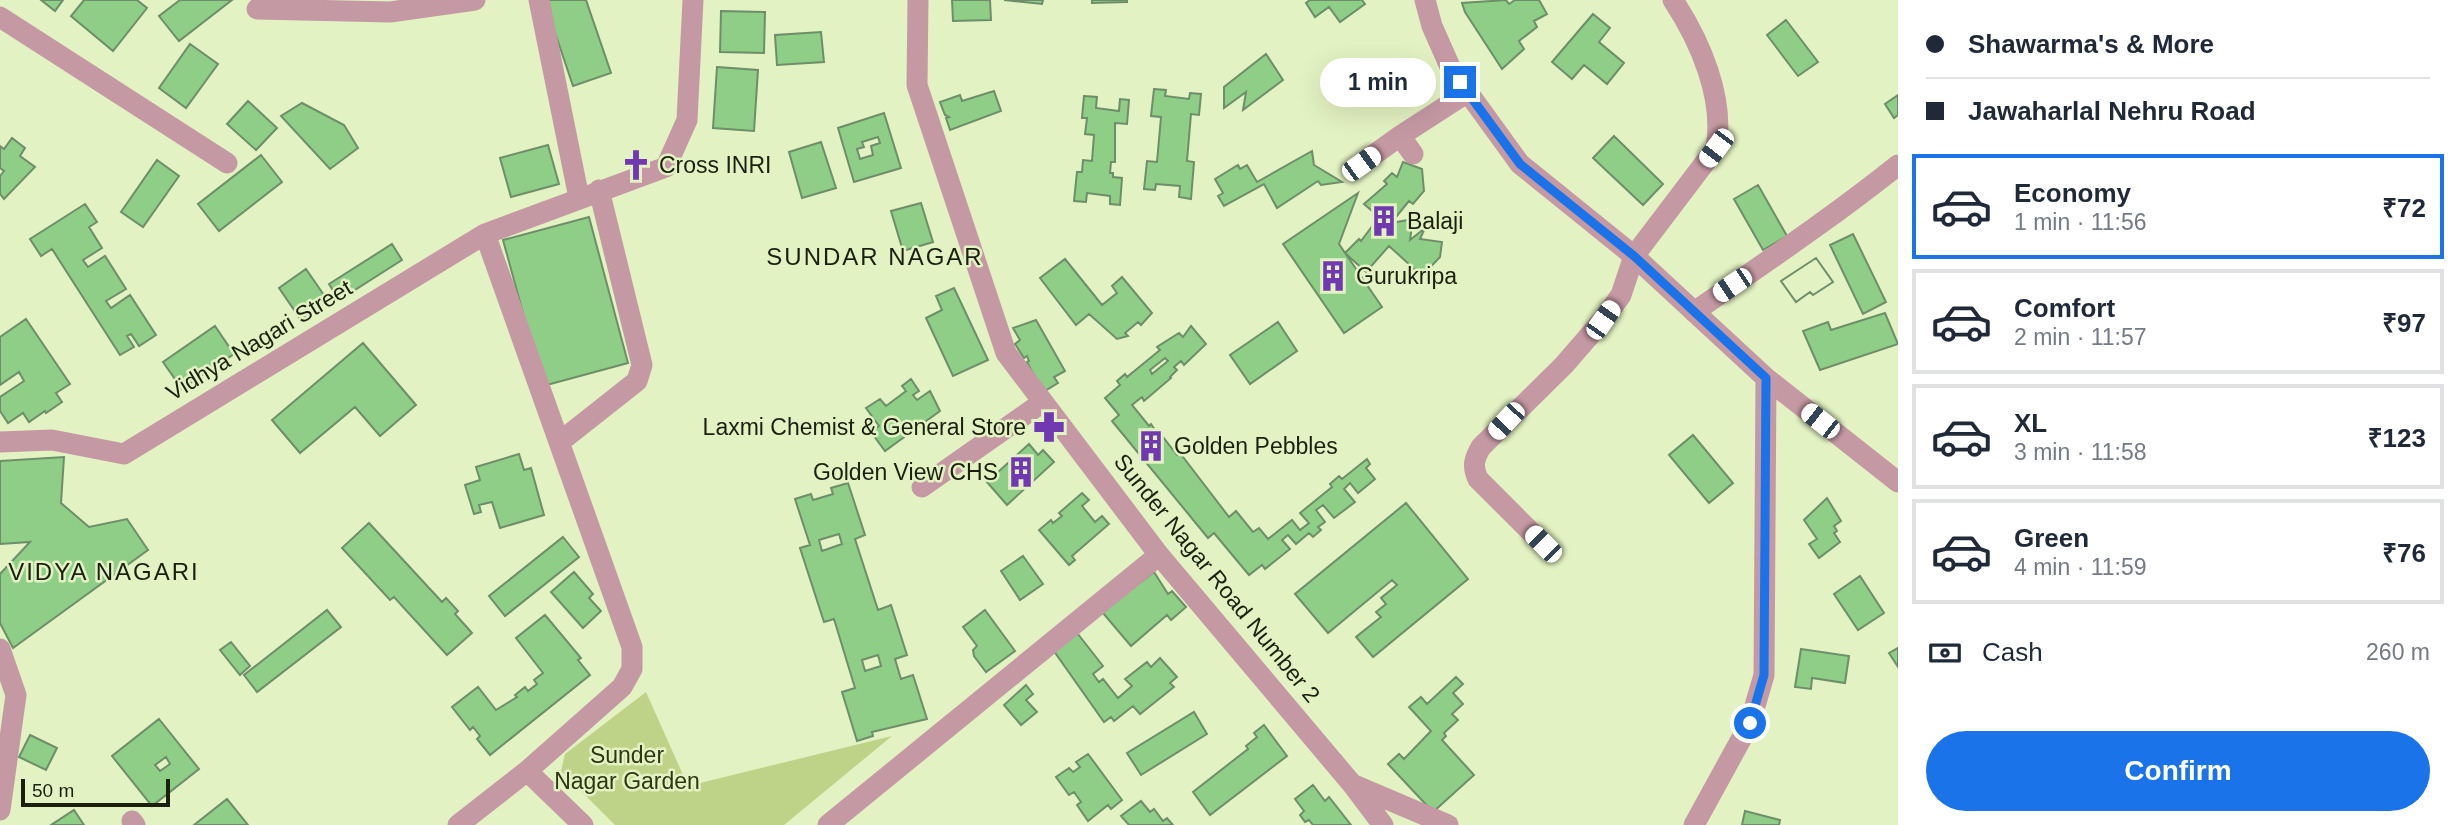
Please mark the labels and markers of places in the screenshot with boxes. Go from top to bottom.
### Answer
church icon: Cross INRI [619,148,653,182]
place label: Cross INRI [659,152,771,178]
building icon: Balaji [1367,204,1401,238]
place label: Balaji [1407,208,1463,234]
building icon: Gurukripa [1316,259,1350,293]
place label: Gurukripa [1356,263,1457,289]
pharmacy icon: Laxmi Chemist & General Store [1032,410,1066,444]
place label: Laxmi Chemist & General Store [703,414,1026,440]
building icon: Golden Pebbles [1134,429,1168,463]
place label: Golden Pebbles [1174,433,1338,459]
building icon: Golden View CHS [1004,455,1038,489]
place label: Golden View CHS [813,459,998,485]

